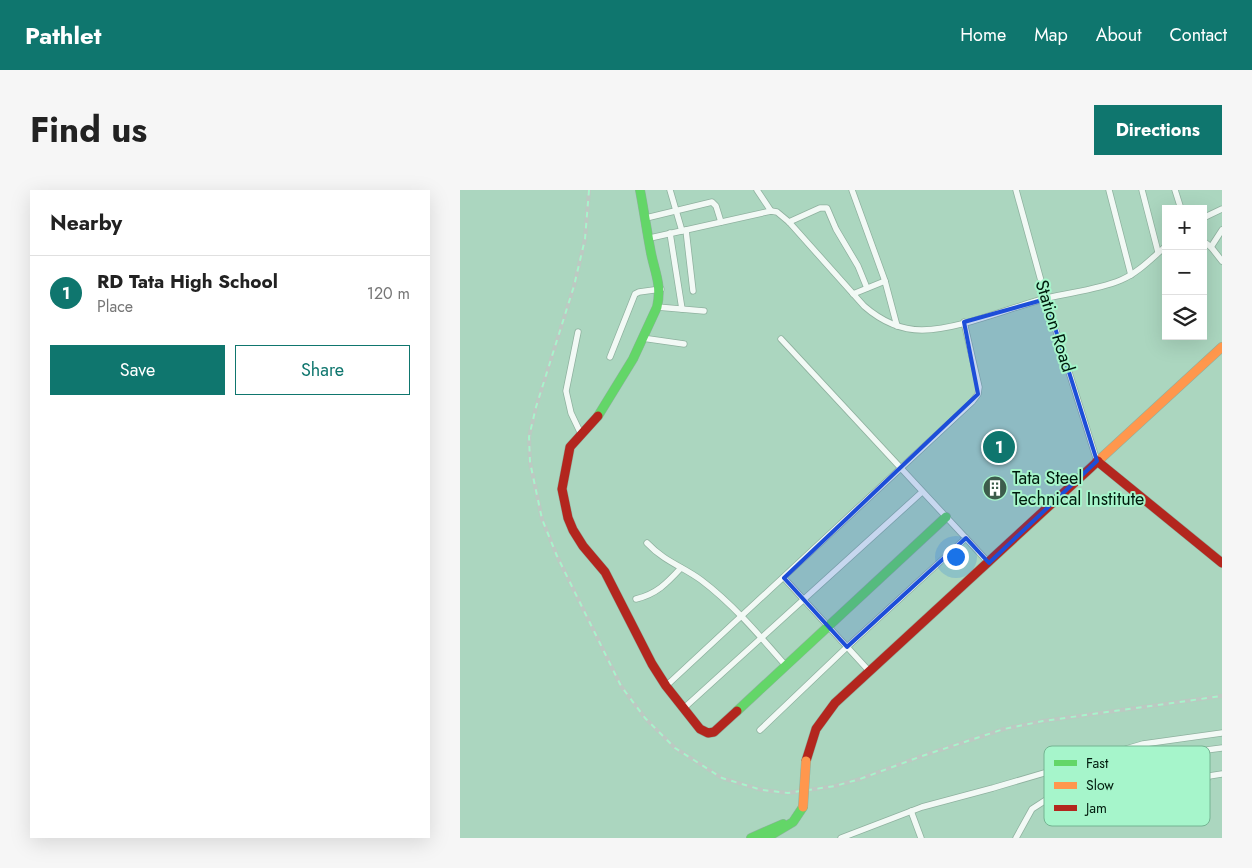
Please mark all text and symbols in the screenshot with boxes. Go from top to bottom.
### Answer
text: Pathlet [25,18,101,53]
text: Home [960,22,1006,48]
text: Map [1034,22,1068,48]
text: About [1096,22,1141,48]
text: Contact [1169,22,1227,48]
text: Find us [30,105,147,155]
button: Directions [1094,105,1222,155]
map controls [1162,205,1207,340]
button: + [1162,205,1207,250]
text: Nearby [50,208,122,238]
button: − [1162,250,1207,295]
text: RD Tata High School [97,268,278,295]
street label: Station Road [1029,277,1081,375]
text: 1 [62,282,70,305]
text: 120 m [367,282,410,305]
text: Place [97,295,133,318]
button: layers [1162,295,1207,340]
button: Save [50,345,225,395]
button: Share [235,345,410,395]
pin: 1 [983,428,1015,466]
place label: Tata Steel Technical Institute [1012,465,1144,512]
building icon: Tata Steel Technical Institute [982,475,1008,501]
your location [943,544,969,570]
legend [1044,746,1210,826]
text: Fast [1086,753,1109,773]
text: Slow [1086,775,1114,795]
text: Jam [1084,798,1107,818]

